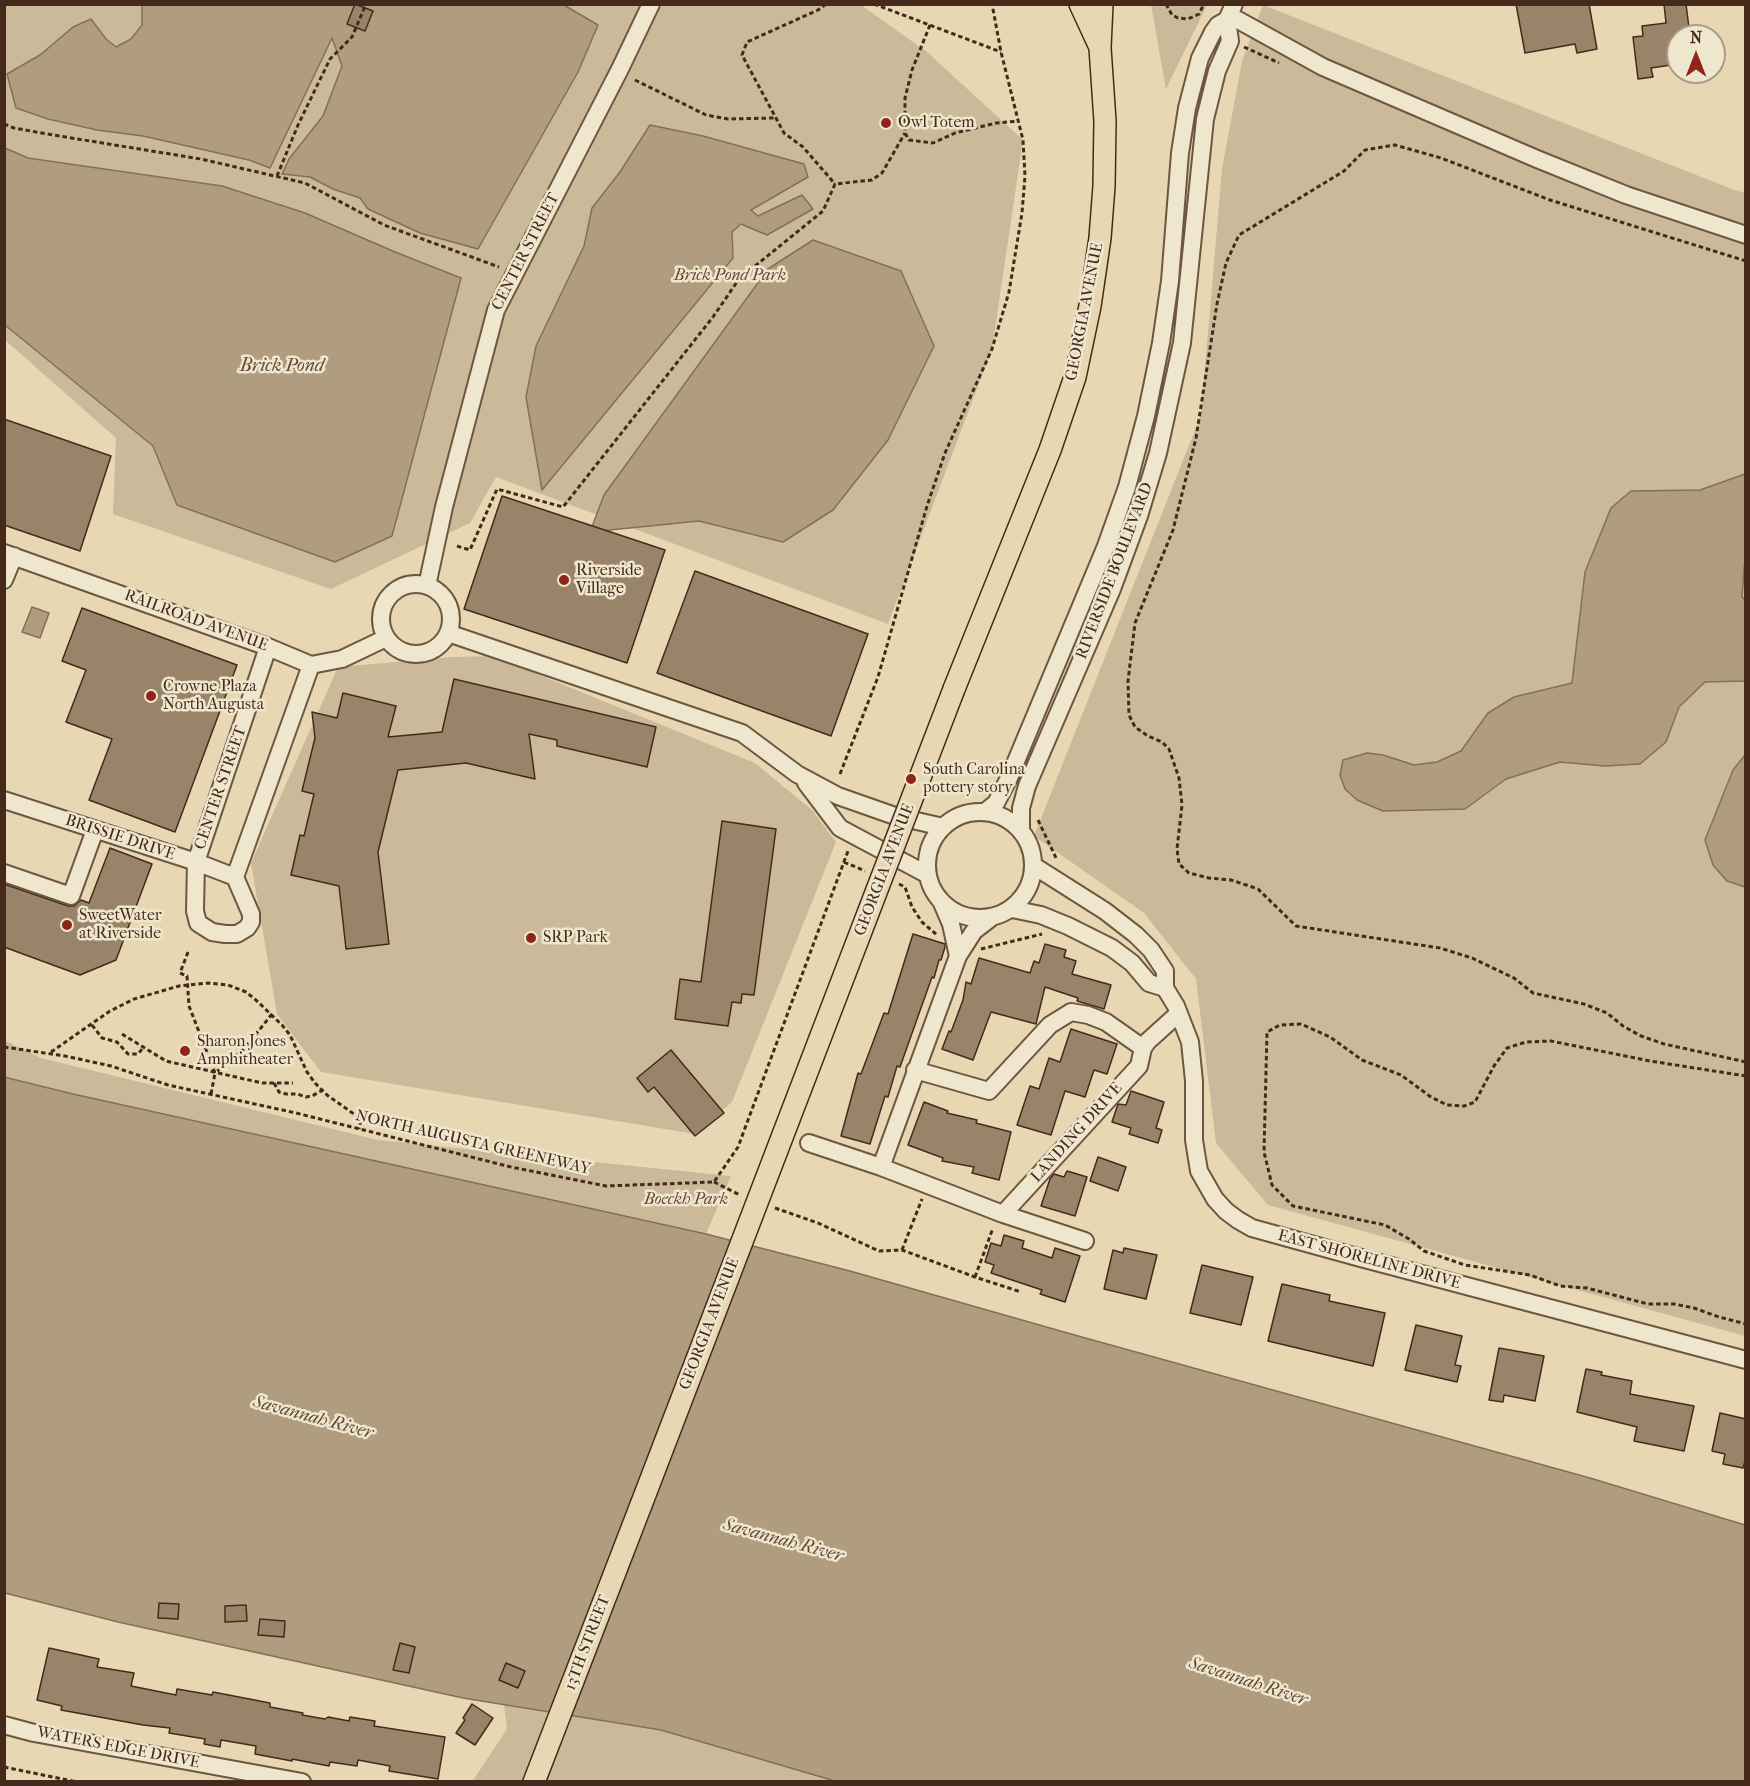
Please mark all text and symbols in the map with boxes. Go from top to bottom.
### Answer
north arrow [1666,24,1726,84]
text: N [1690,28,1702,47]
place label: Owl Totem [898,113,975,133]
marker: Owl Totem [879,116,893,130]
street label: CENTER STREET [488,190,564,314]
street label: GEORGIA AVENUE [1062,241,1108,383]
park label: Brick Pond Park [674,266,786,286]
water label: Brick Pond [240,356,324,378]
street label: RIVERSIDE BOULEVARD [1072,480,1158,662]
place label: Riverside Village [576,561,642,599]
marker: Riverside Village [557,573,571,587]
street label: RAILROAD AVENUE [122,586,270,656]
place label: Crowne Plaza North Augusta [163,677,264,715]
marker: Crowne Plaza North Augusta [144,689,158,703]
street label: CENTER STREET [191,724,251,852]
place label: South Carolina pottery story [923,760,1025,798]
marker: South Carolina pottery story [904,772,918,786]
street label: GEORGIA AVENUE [851,801,919,939]
street label: BRISSIE DRIVE [63,811,177,865]
place label: SweetWater at Riverside [79,906,162,944]
marker: SweetWater at Riverside [60,918,74,932]
place label: SRP Park [543,928,608,948]
marker: SRP Park [524,931,538,945]
place label: Sharon Jones Amphitheater [197,1032,293,1070]
marker: Sharon Jones Amphitheater [178,1044,192,1058]
street label: LANDING DRIVE [1027,1079,1127,1187]
street label: NORTH AUGUSTA GREENEWAY [354,1107,592,1179]
park label: Boeckh Park [644,1190,728,1210]
street label: EAST SHORELINE DRIVE [1275,1226,1463,1294]
street label: GEORGIA AVENUE [676,1255,744,1393]
water label: Savannah River [251,1392,375,1444]
water label: Savannah River [721,1515,845,1567]
street label: 13TH STREET [561,1593,615,1693]
water label: Savannah River [1186,1653,1310,1711]
street label: WATERS EDGE DRIVE [35,1723,201,1773]

